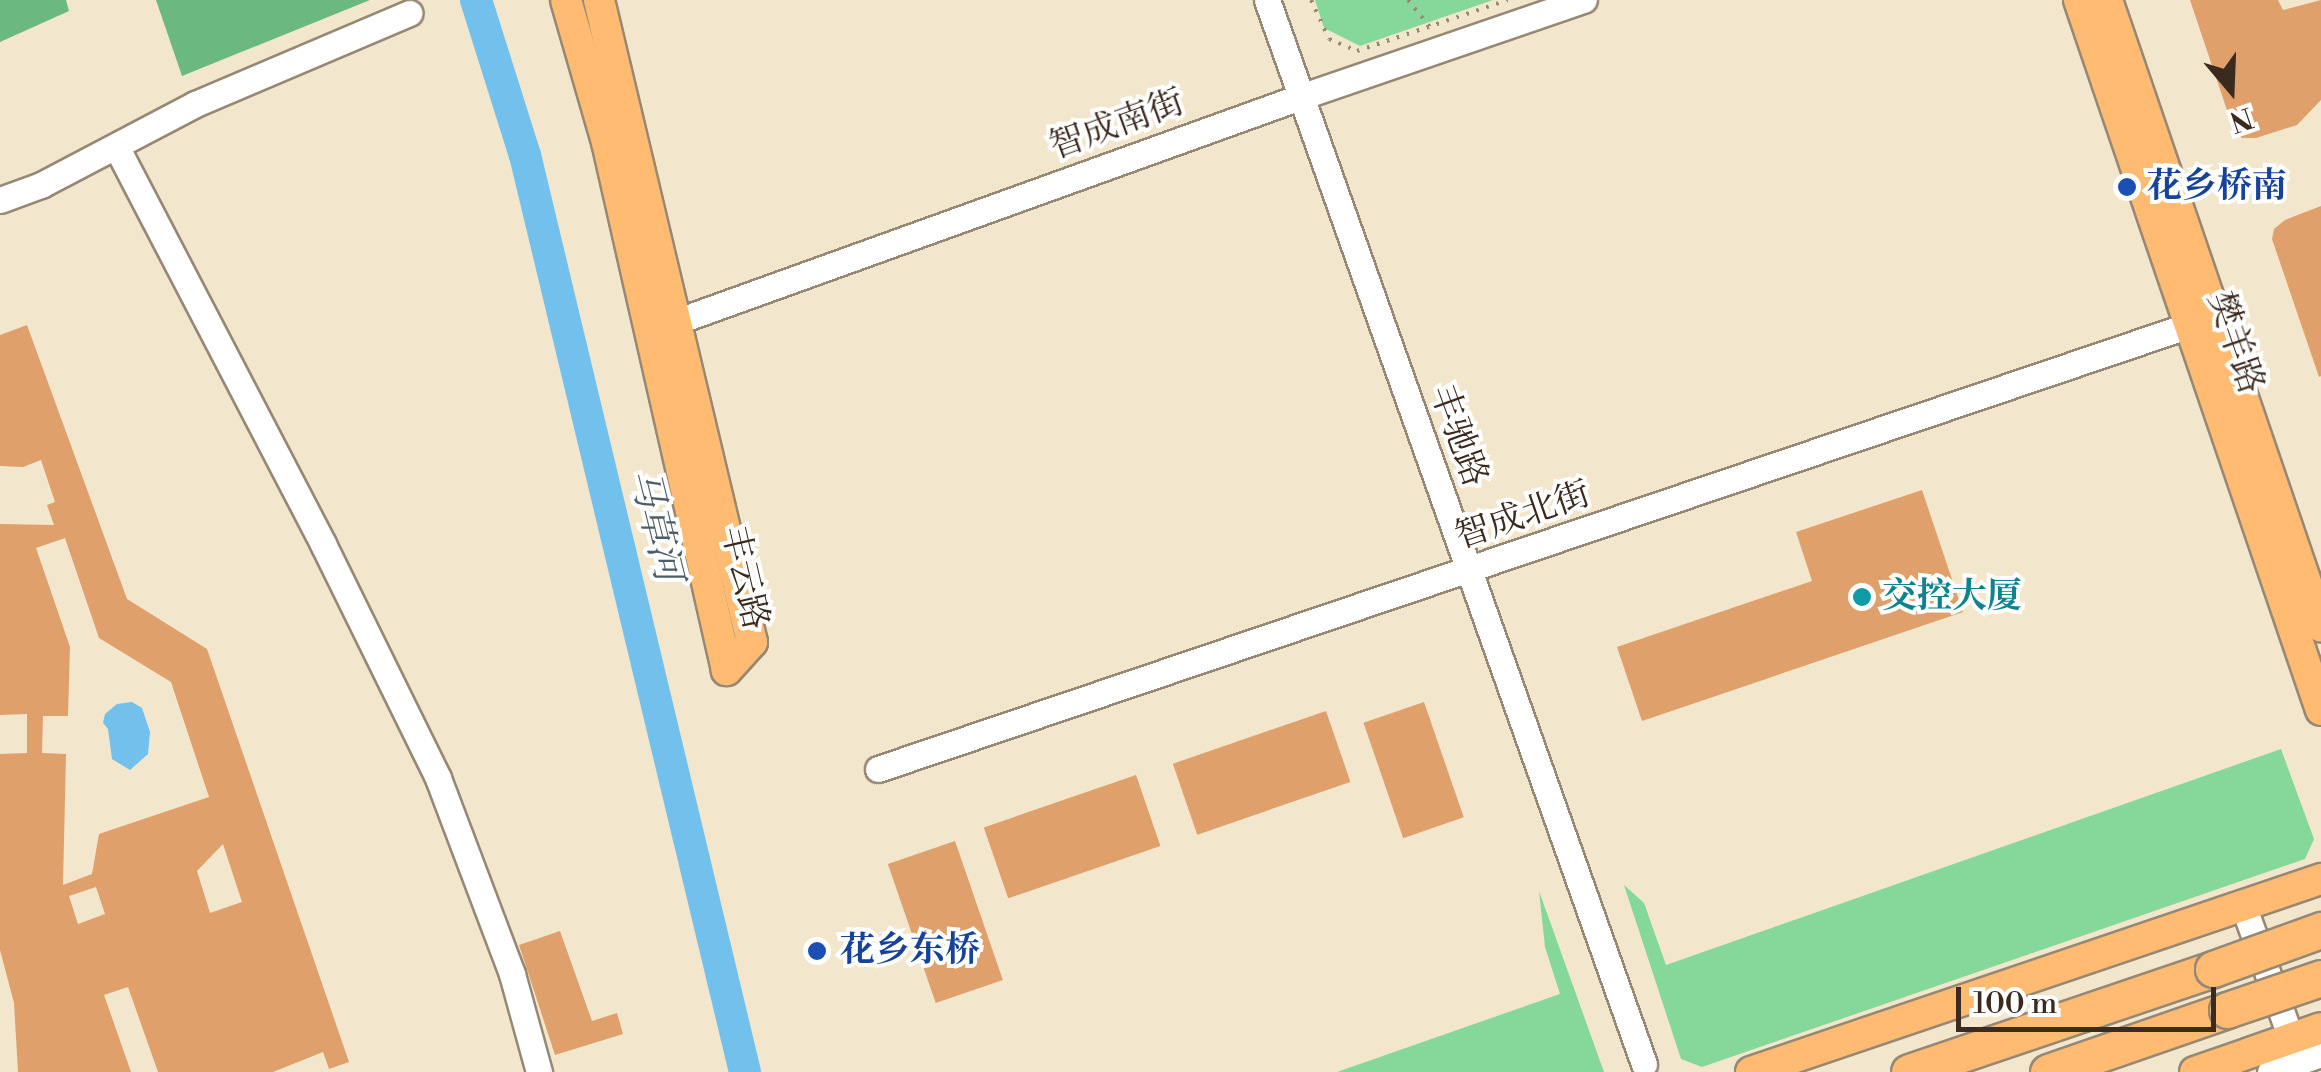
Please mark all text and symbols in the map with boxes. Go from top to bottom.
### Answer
north arrow [2181,40,2281,140]
street label: 智成南街 [1044,81,1190,169]
text: N [2225,99,2257,139]
place label: 花乡桥南 [2147,166,2287,208]
marker: 花乡桥南 [2116,176,2138,198]
street label: 樊羊路 [2198,287,2272,399]
street label: 丰驰路 [1420,379,1496,493]
water label: 马草河 [619,464,691,586]
street label: 智成北街 [1450,473,1596,559]
street label: 丰云路 [712,522,776,634]
place label: 交控大厦 [1882,576,2022,618]
marker: 交控大厦 [1851,586,1873,608]
place label: 花乡东桥 [840,930,980,972]
marker: 花乡东桥 [804,938,830,964]
scale bar [1961,967,2221,1029]
text: 100 m [1973,985,2057,1023]

